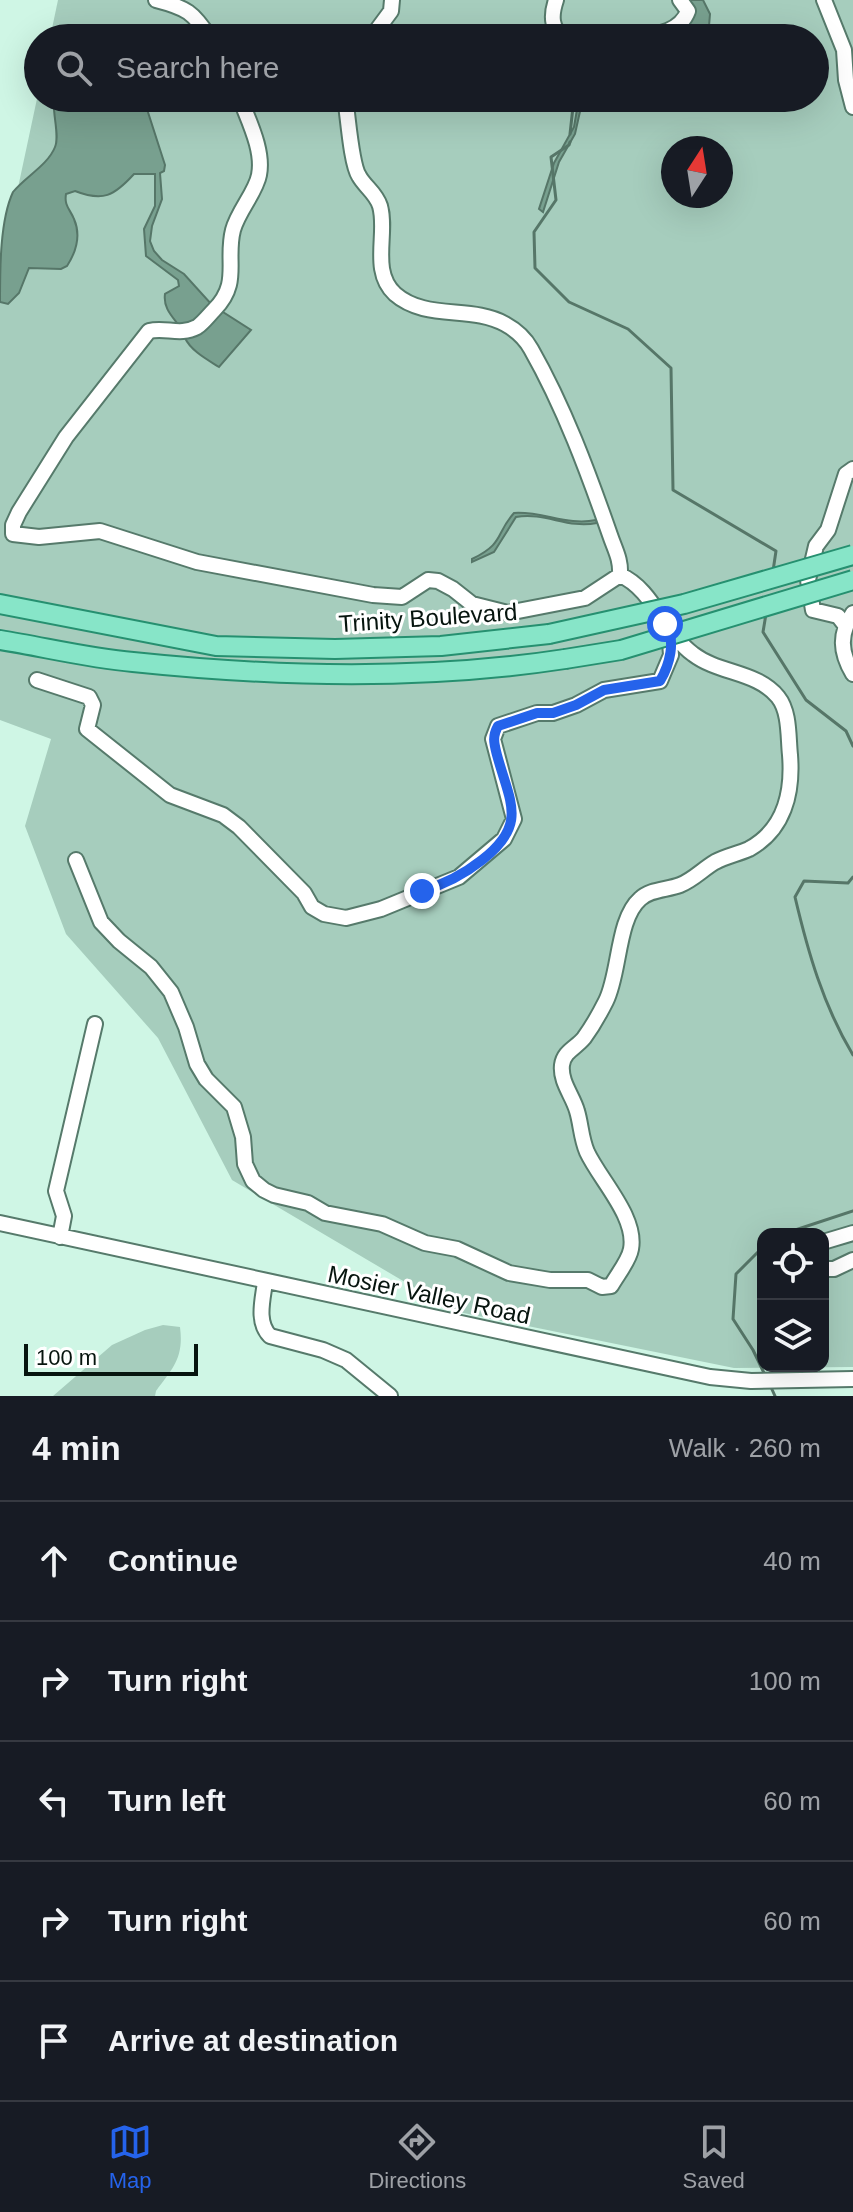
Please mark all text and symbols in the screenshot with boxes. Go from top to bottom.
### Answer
search box [24,24,829,112]
icon: search [52,46,96,90]
text: Search here [116,51,279,84]
north arrow [661,136,733,208]
street label: Trinity Boulevard [338,598,518,637]
route start [647,606,683,642]
route end [404,873,440,909]
map controls [757,1228,829,1372]
button: locate [757,1228,829,1300]
street label: Mosier Valley Road [325,1260,533,1329]
button: layers [757,1300,829,1372]
scale bar [24,1340,198,1376]
text: 100 m [36,1345,97,1370]
text: 4 min [32,1429,121,1467]
text: Walk · 260 m [669,1433,821,1463]
icon: ahead [32,1539,76,1583]
text: Continue [108,1544,238,1577]
text: 40 m [763,1546,821,1576]
icon: right [32,1659,76,1703]
text: Turn right [108,1664,247,1697]
text: 100 m [749,1666,821,1696]
icon: left [32,1779,76,1823]
text: Turn left [108,1784,226,1817]
text: 60 m [763,1786,821,1816]
icon: right [32,1899,76,1943]
text: Turn right [108,1904,247,1937]
text: 60 m [763,1906,821,1936]
icon: arrive [32,2019,76,2063]
text: Arrive at destination [108,2024,398,2057]
tab: Map [108,2120,152,2194]
tab: Directions [368,2120,466,2194]
tab: Saved [682,2120,745,2194]

